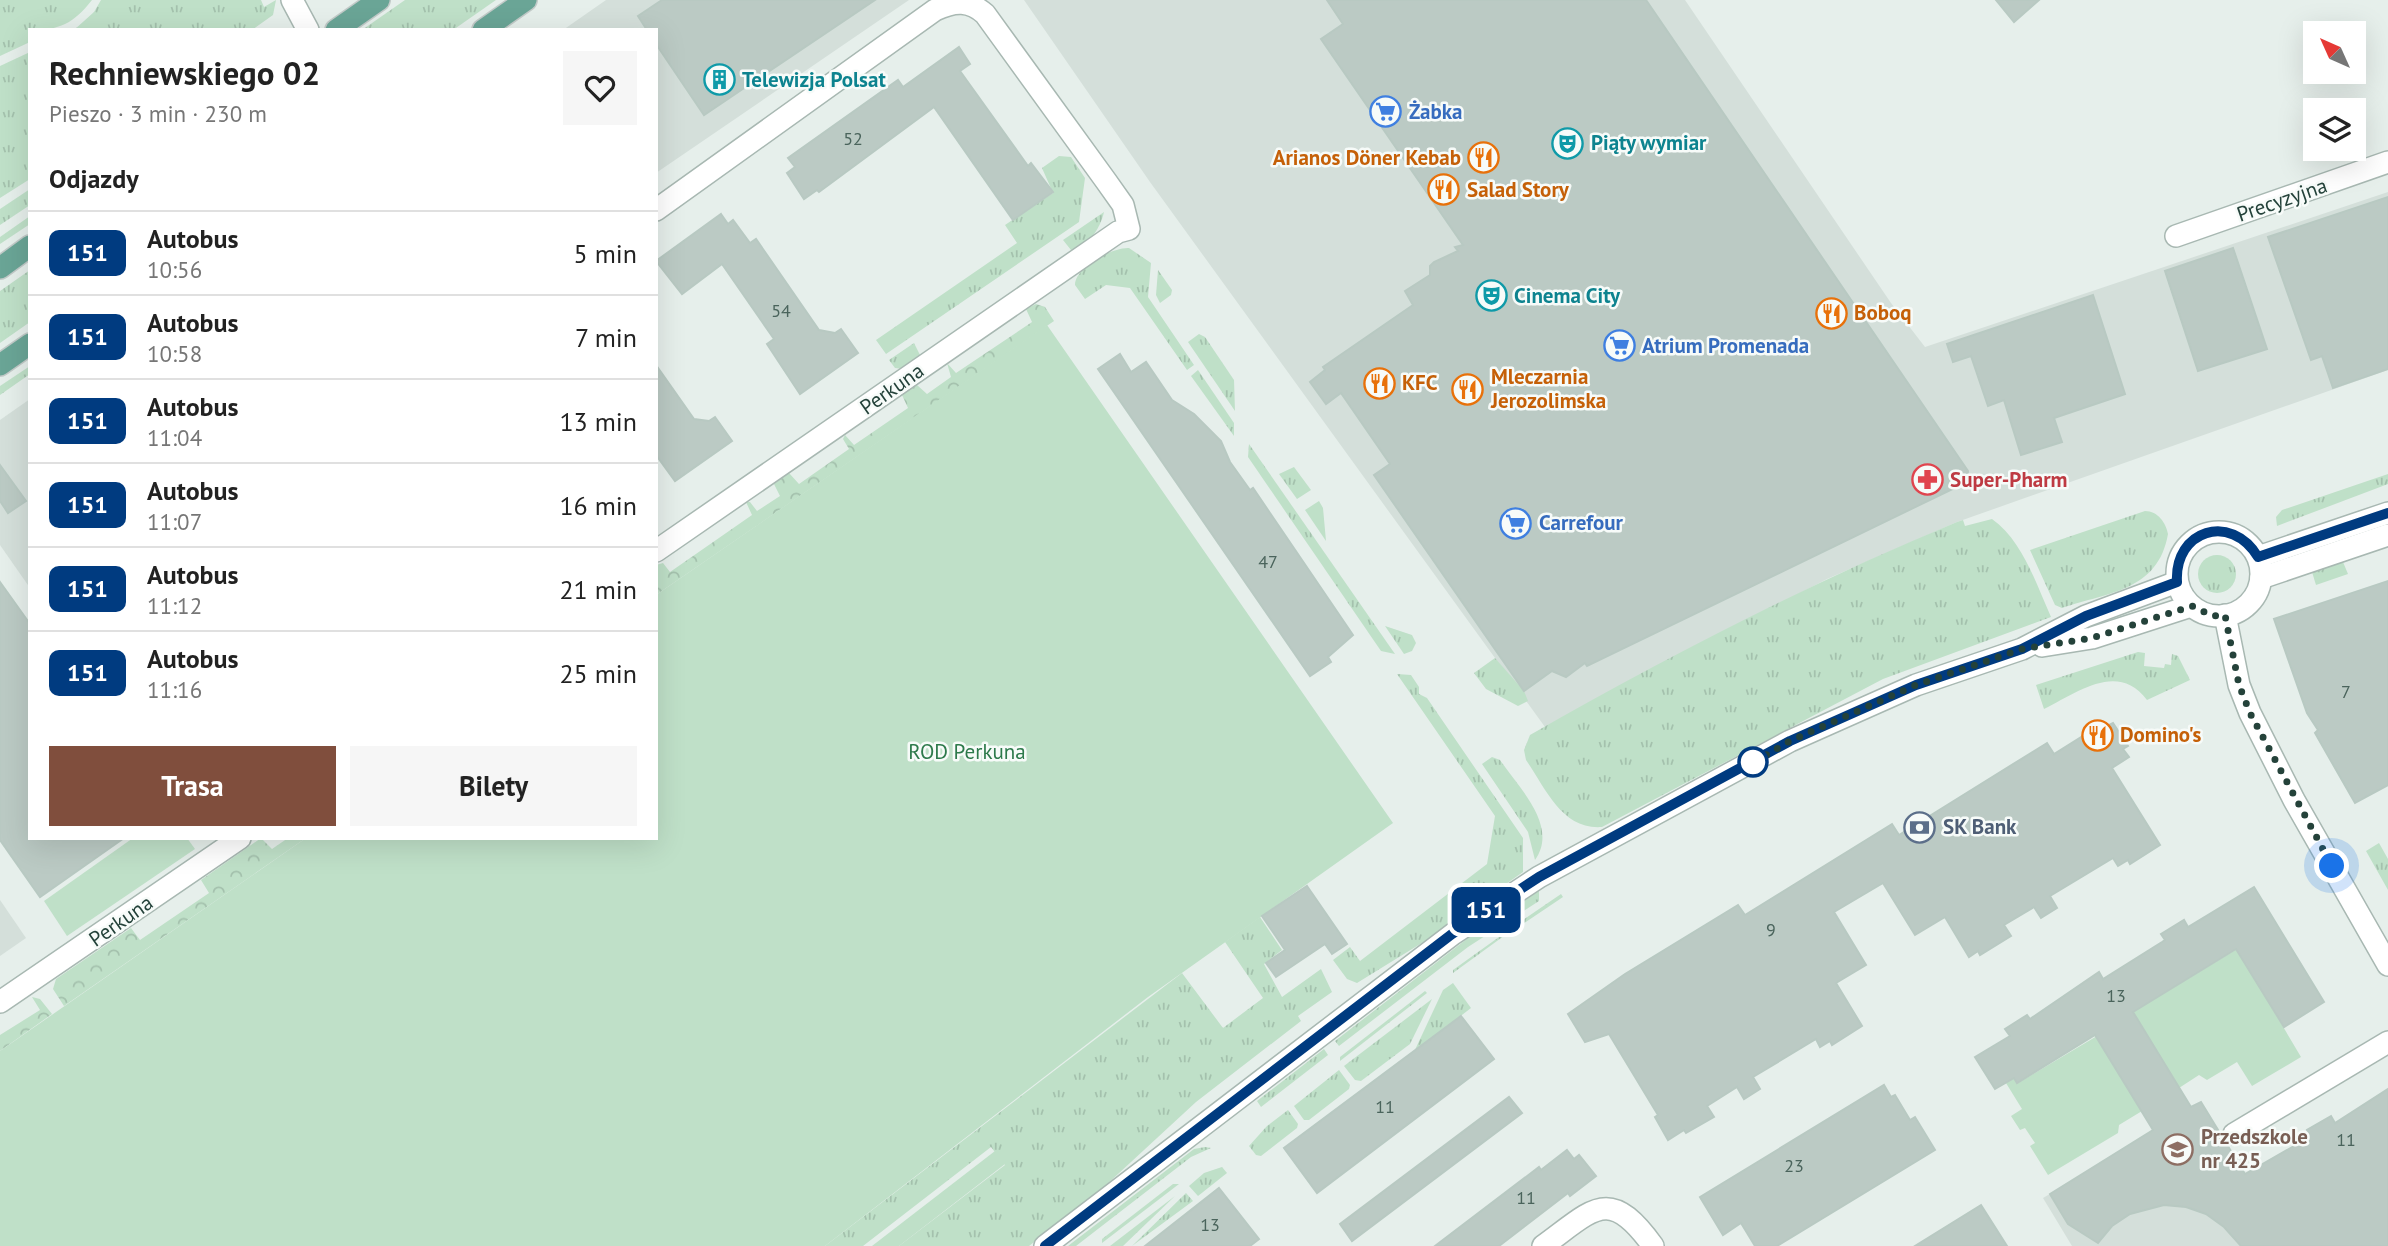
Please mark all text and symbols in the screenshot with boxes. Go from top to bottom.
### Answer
north arrow [2303,21,2366,84]
map controls [2303,21,2366,161]
text: Rechniewskiego 02 [49,51,320,94]
button: heart [563,51,637,125]
building icon: Telewizja Polsat [702,63,736,97]
place label: Telewizja Polsat [742,66,886,93]
supermarket icon: Żabka [1369,95,1403,129]
place label: Żabka [1409,98,1463,125]
button: layers [2303,98,2366,161]
text: Pieszo · 3 min · 230 m [49,99,267,128]
theatre icon: Piąty wymiar [1551,126,1585,160]
house number: 52 [843,127,863,150]
place label: Piąty wymiar [1591,129,1707,156]
restaurant icon: Arianos Döner Kebab [1467,141,1501,175]
place label: Arianos Döner Kebab [1273,144,1461,171]
text: Odjazdy [49,162,139,195]
street label: Precyzyjna [2233,171,2331,228]
restaurant icon: Salad Story [1427,173,1461,207]
place label: Salad Story [1467,176,1570,203]
text: Autobus [147,222,239,255]
text: 151 [67,237,108,268]
text: 5 min [574,237,637,270]
text: 10:56 [147,255,202,284]
theatre icon: Cinema City [1474,279,1508,313]
place label: Cinema City [1514,282,1621,309]
restaurant icon: Boboq [1814,296,1848,330]
house number: 54 [771,299,791,322]
place label: Boboq [1854,299,1911,326]
text: Autobus [147,306,239,339]
text: 151 [67,321,108,352]
text: 7 min [575,321,637,354]
supermarket icon: Atrium Promenada [1602,329,1636,363]
place label: Atrium Promenada [1642,332,1809,359]
text: 10:58 [147,339,202,368]
street label: Perkuna [854,357,929,420]
place label: Mleczarnia Jerozolimska [1490,363,1606,414]
restaurant icon: KFC [1362,366,1396,400]
place label: KFC [1402,369,1438,396]
restaurant icon: Mleczarnia Jerozolimska [1451,372,1485,406]
text: Autobus [147,390,239,423]
text: 151 [67,405,108,436]
text: 13 min [559,405,637,438]
text: 11:04 [147,423,202,452]
pharmacy icon: Super-Pharm [1910,463,1944,497]
place label: Super-Pharm [1950,466,2068,493]
text: Autobus [147,474,239,507]
text: 151 [67,489,108,520]
text: 16 min [559,489,637,522]
supermarket icon: Carrefour [1499,506,1533,540]
text: 11:07 [147,507,202,536]
place label: Carrefour [1539,509,1624,536]
house number: 47 [1258,550,1278,573]
text: Autobus [147,558,239,591]
text: 151 [67,573,108,604]
text: 21 min [559,573,637,606]
text: 11:12 [147,591,202,620]
text: Autobus [147,642,239,675]
text: 151 [67,657,108,688]
text: 25 min [559,657,637,690]
text: 11:16 [147,675,202,704]
house number: 7 [2341,680,2351,703]
restaurant icon: Domino's [2080,718,2114,752]
place label: Domino's [2120,721,2201,748]
park label: ROD Perkuna [908,738,1026,765]
button: Trasa [49,746,336,826]
button: Bilety [350,746,637,826]
unlabelled marker [1738,747,1768,777]
bank icon: SK Bank [1903,810,1937,844]
place label: SK Bank [1943,813,2017,840]
your location [2314,848,2349,883]
line badge: 151 [1446,887,1526,933]
street label: Perkuna [83,889,158,952]
text: 151 [1466,894,1506,925]
house number: 9 [1766,918,1776,941]
house number: 13 [2106,984,2126,1007]
house number: 11 [1375,1095,1395,1118]
place label: Przedszkole nr 425 [2201,1123,2308,1174]
house number: 11 [2336,1128,2356,1151]
school or university icon: Przedszkole nr 425 [2161,1132,2195,1166]
house number: 23 [1784,1154,1804,1177]
house number: 11 [1516,1186,1536,1209]
house number: 13 [1200,1213,1220,1236]

